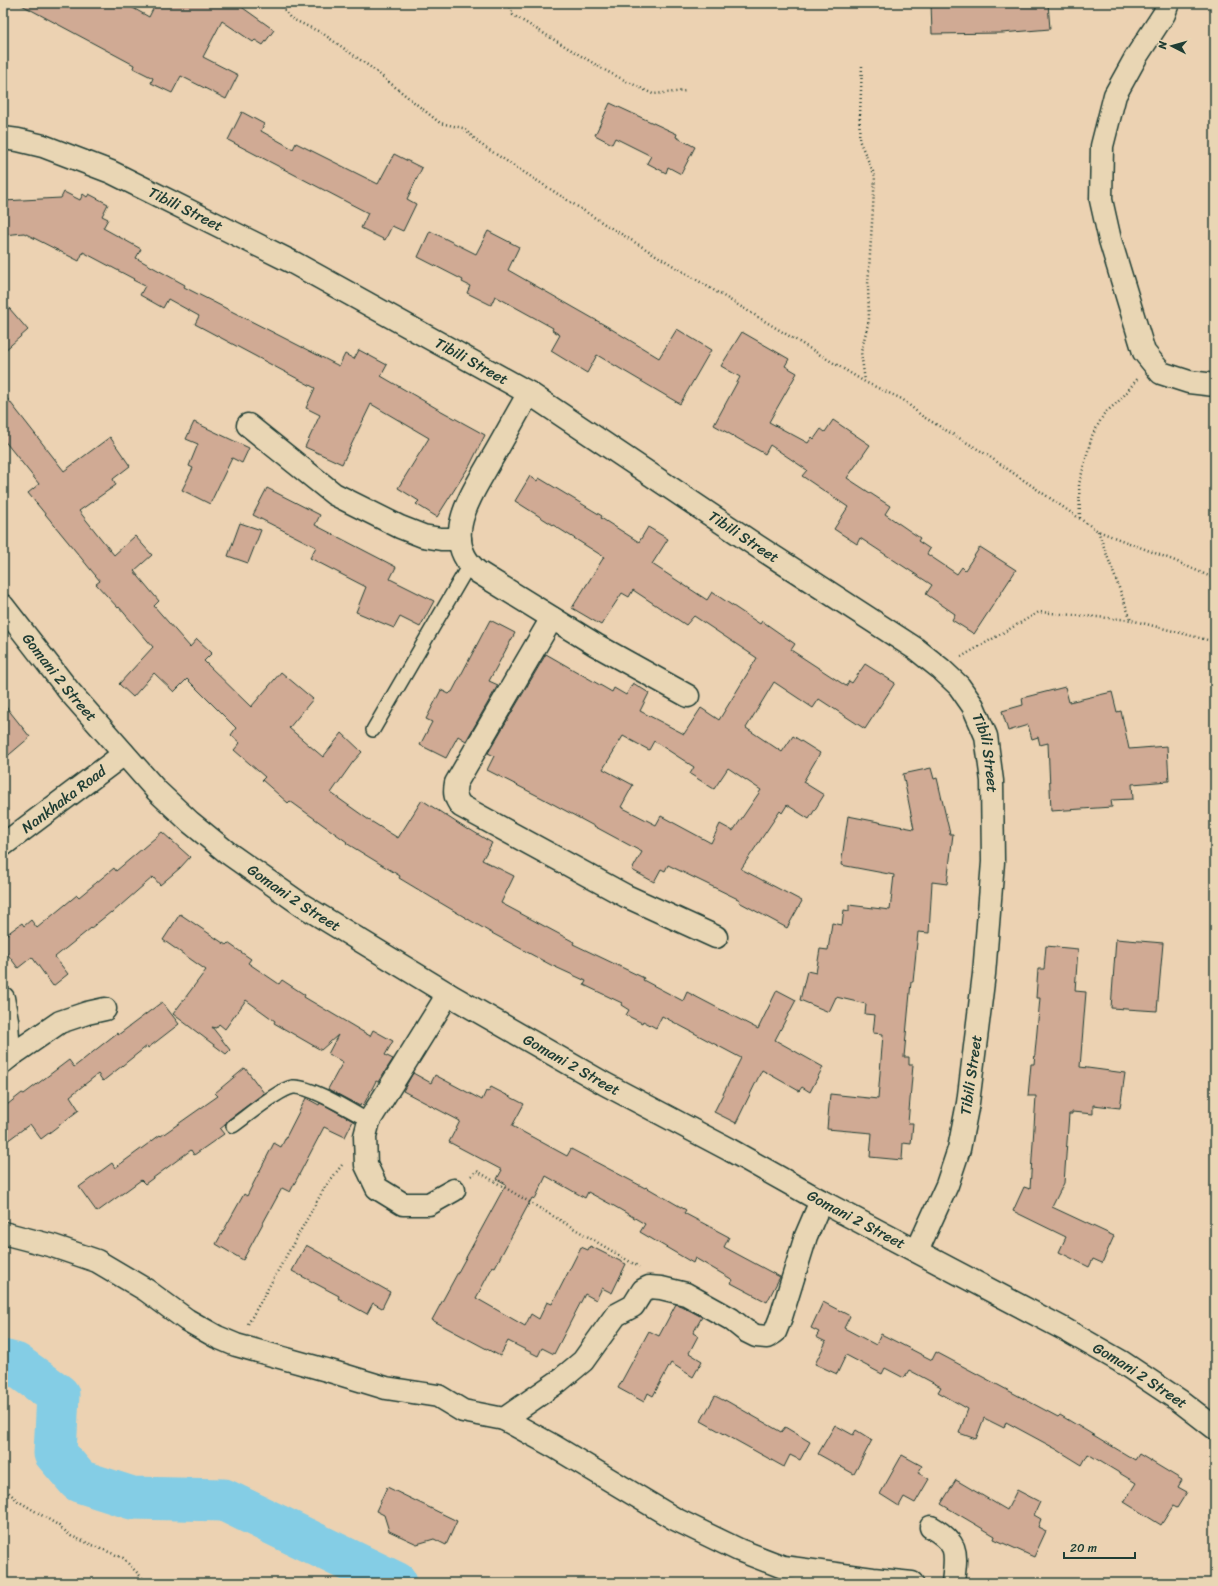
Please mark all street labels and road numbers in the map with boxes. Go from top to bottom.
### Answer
street label: Tibili Street [144,179,228,239]
street label: Tibili Street [430,330,514,392]
street label: Tibili Street [703,504,785,570]
street label: Gomani 2 Street [15,627,104,728]
street label: Tibili Street [965,709,1005,793]
street label: Nankhaka Road [16,758,113,840]
street label: Gomani 2 Street [242,857,346,939]
street label: Gomani 2 Street [518,1027,625,1103]
street label: Tibili Street [953,1033,990,1117]
street label: Gomani 2 Street [802,1183,911,1257]
street label: Gomani 2 Street [1088,1335,1194,1416]

